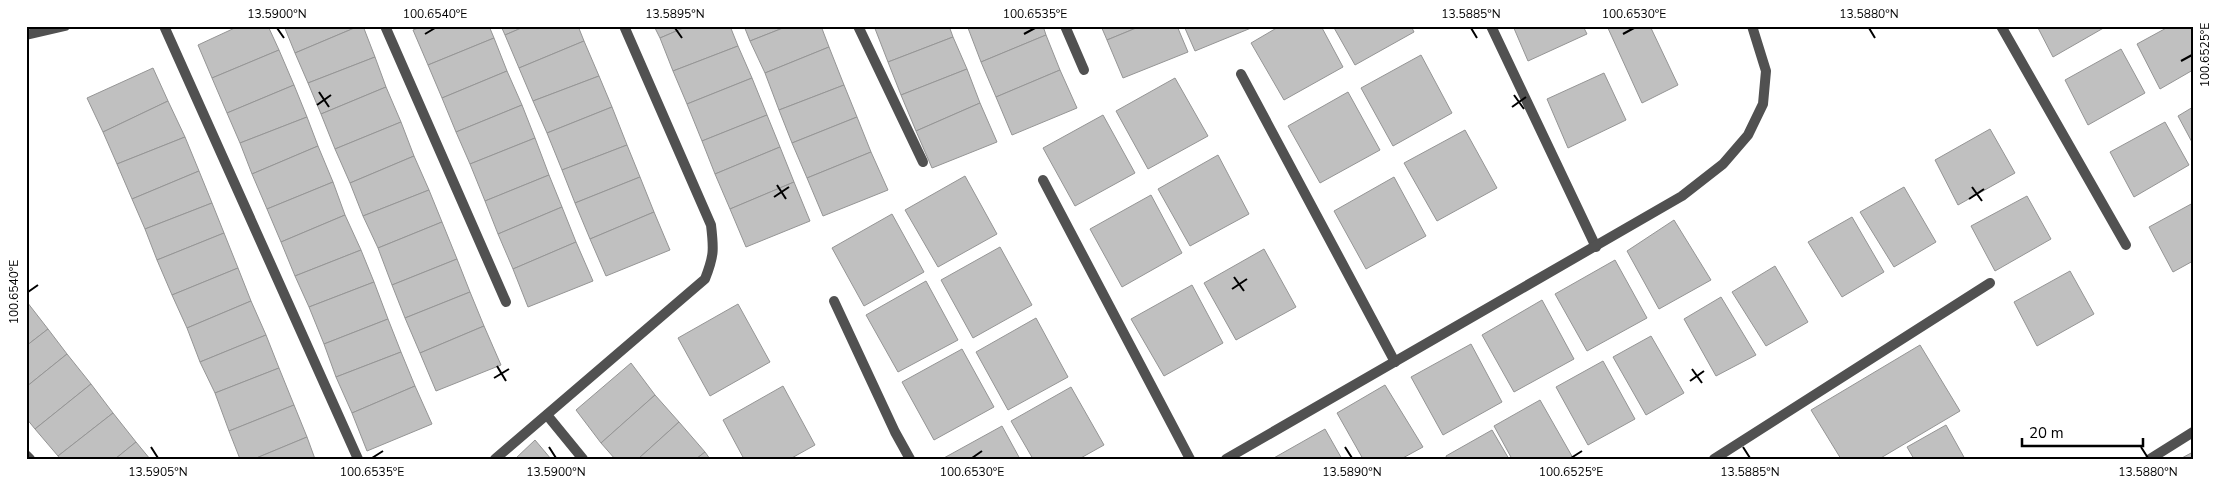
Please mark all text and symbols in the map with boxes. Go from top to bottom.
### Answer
text: 13.5900°N [247,6,307,22]
text: 100.6540°E [403,6,467,22]
text: 13.5895°N [645,6,705,22]
text: 100.6535°E [1003,6,1067,22]
text: 13.5885°N [1441,6,1501,22]
text: 100.6530°E [1602,6,1666,22]
text: 13.5880°N [1839,6,1899,22]
text: 100.6525°E [2197,23,2213,87]
text: 100.6540°E [6,260,22,324]
scale bar [2022,415,2143,447]
text: 20 m [2029,423,2064,443]
text: 13.5905°N [128,464,188,480]
text: 100.6535°E [340,464,404,480]
text: 13.5900°N [526,464,586,480]
text: 100.6530°E [940,464,1004,480]
text: 13.5890°N [1322,464,1382,480]
text: 100.6525°E [1539,464,1603,480]
text: 13.5885°N [1720,464,1780,480]
text: 13.5880°N [2118,464,2178,480]

